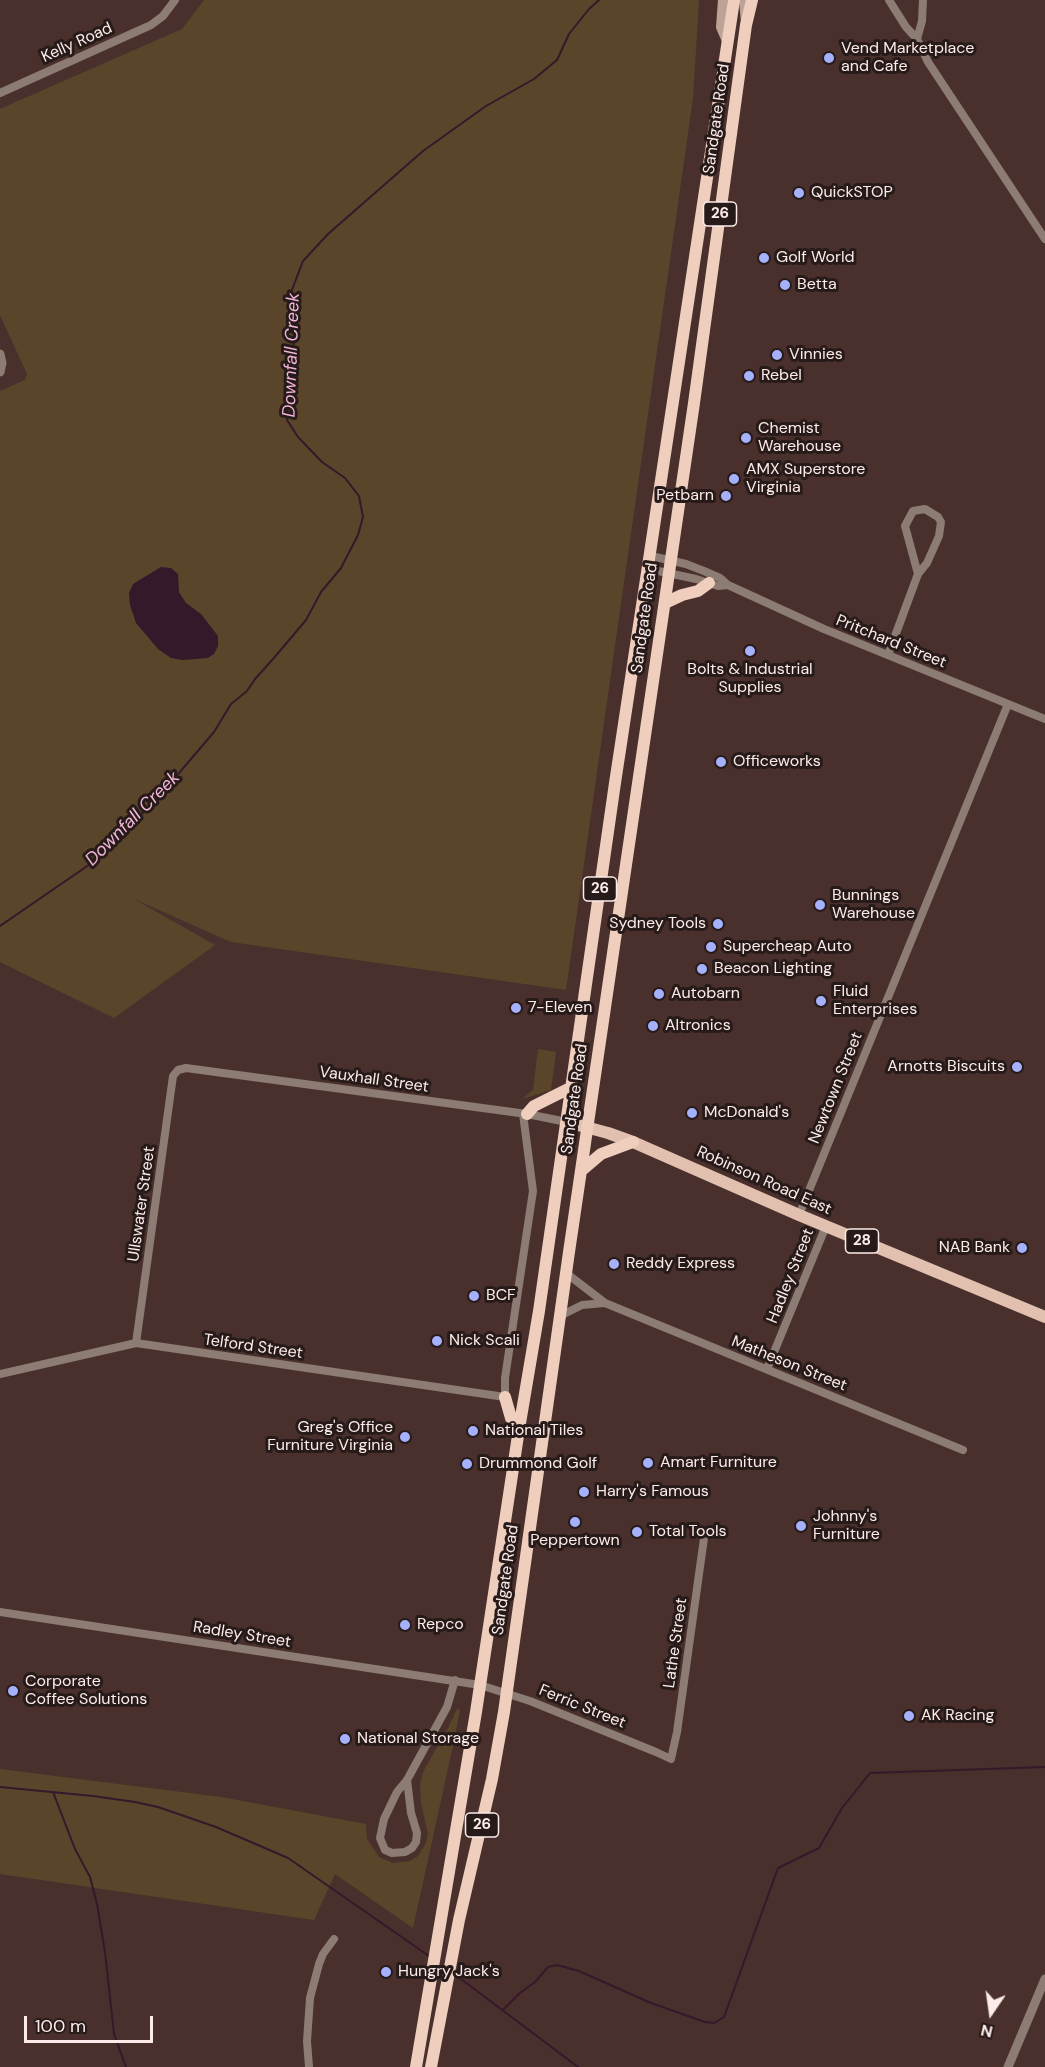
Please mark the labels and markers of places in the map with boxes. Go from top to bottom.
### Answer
place label: Vend Marketplace and Cafe [841,39,974,77]
marker: Vend Marketplace and Cafe [822,51,836,65]
place label: QuickSTOP [811,183,893,203]
marker: QuickSTOP [792,186,806,200]
place label: Golf World [776,248,855,268]
marker: Golf World [757,251,771,265]
place label: Betta [797,275,837,295]
marker: Betta [778,278,792,292]
place label: Vinnies [789,345,843,365]
marker: Vinnies [770,348,784,362]
place label: Rebel [761,366,802,386]
marker: Rebel [742,369,756,383]
place label: Chemist Warehouse [758,419,841,457]
marker: Chemist Warehouse [739,431,753,445]
place label: AMX Superstore Virginia [746,460,865,498]
marker: AMX Superstore Virginia [727,472,741,486]
place label: Petbarn [656,486,714,506]
marker: Petbarn [719,489,733,503]
marker: Bolts & Industrial Supplies [743,644,757,658]
place label: Bolts & Industrial Supplies [687,660,813,698]
place label: Officeworks [733,752,821,772]
marker: Officeworks [714,755,728,769]
place label: Bunnings Warehouse [832,886,915,924]
marker: Bunnings Warehouse [813,898,827,912]
place label: Sydney Tools [609,914,706,934]
marker: Sydney Tools [711,917,725,931]
place label: Supercheap Auto [723,937,852,957]
marker: Supercheap Auto [704,940,718,954]
place label: Beacon Lighting [714,959,832,979]
marker: Beacon Lighting [695,962,709,976]
place label: Fluid Enterprises [833,982,917,1020]
place label: Autobarn [671,984,740,1004]
marker: Autobarn [652,987,666,1001]
marker: Fluid Enterprises [814,994,828,1008]
place label: 7-Eleven [528,998,592,1018]
marker: 7-Eleven [509,1001,523,1015]
place label: Altronics [665,1016,731,1036]
marker: Altronics [646,1019,660,1033]
place label: Arnotts Biscuits [887,1057,1005,1077]
marker: Arnotts Biscuits [1010,1060,1024,1074]
place label: McDonald's [704,1103,789,1123]
marker: McDonald's [685,1106,699,1120]
place label: NAB Bank [939,1238,1010,1258]
marker: NAB Bank [1015,1241,1029,1255]
place label: Reddy Express [626,1254,735,1274]
marker: Reddy Express [607,1257,621,1271]
place label: BCF [486,1286,516,1306]
marker: BCF [467,1289,481,1303]
place label: Nick Scali [449,1331,520,1351]
marker: Nick Scali [430,1334,444,1348]
place label: Greg's Office Furniture Virginia [267,1418,393,1456]
place label: National Tiles [485,1421,583,1441]
marker: National Tiles [466,1424,480,1438]
marker: Greg's Office Furniture Virginia [398,1430,412,1444]
place label: Amart Furniture [660,1453,777,1473]
place label: Drummond Golf [479,1454,597,1474]
marker: Amart Furniture [641,1456,655,1470]
marker: Drummond Golf [460,1457,474,1471]
place label: Harry's Famous [596,1482,709,1502]
marker: Harry's Famous [577,1485,591,1499]
place label: Johnny's Furniture [813,1507,880,1545]
marker: Peppertown [568,1515,582,1529]
marker: Johnny's Furniture [794,1519,808,1533]
place label: Total Tools [649,1522,727,1542]
marker: Total Tools [630,1525,644,1539]
place label: Peppertown [530,1531,620,1551]
place label: Repco [417,1615,464,1635]
marker: Repco [398,1618,412,1632]
place label: Corporate Coffee Solutions [25,1672,147,1710]
marker: Corporate Coffee Solutions [6,1684,20,1698]
place label: AK Racing [921,1706,994,1726]
marker: AK Racing [902,1709,916,1723]
place label: National Storage [357,1729,479,1749]
marker: National Storage [338,1732,352,1746]
place label: Hungry Jack's [398,1962,500,1982]
marker: Hungry Jack's [379,1965,393,1979]

